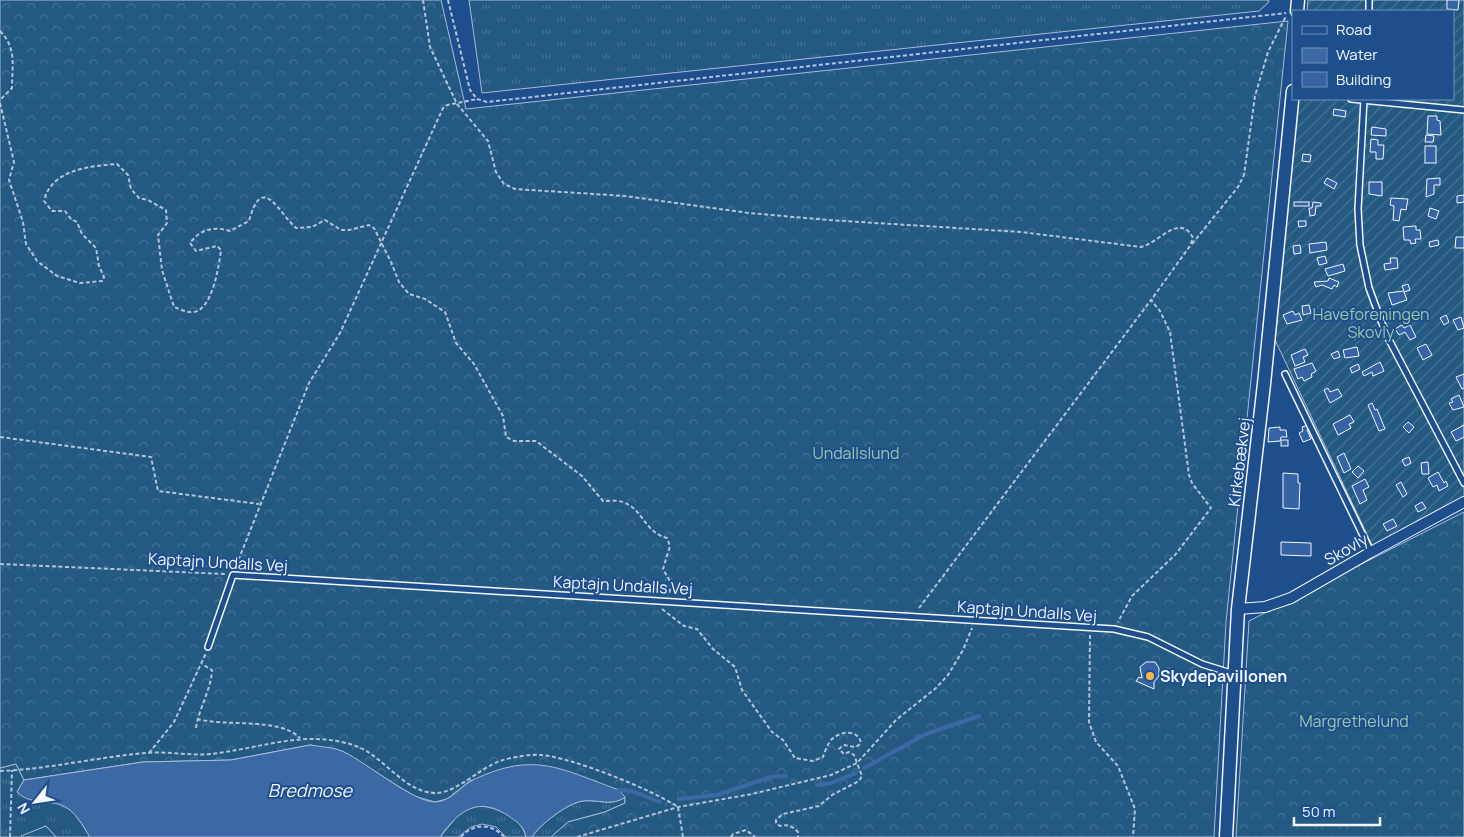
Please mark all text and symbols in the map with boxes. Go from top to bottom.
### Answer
legend [1292,10,1454,100]
text: Road [1336,19,1372,40]
text: Water [1336,44,1378,65]
text: Building [1336,69,1391,90]
park label: Haveforeningen Skovly [1312,303,1430,343]
street label: Kirkebækvej [1223,416,1255,508]
park label: Undallslund [812,442,900,464]
street label: Skovly [1320,527,1372,570]
street label: Kaptajn Undalls Vej [147,547,289,577]
street label: Kaptajn Undalls Vej [552,570,694,600]
street label: Kaptajn Undalls Vej [956,595,1098,627]
place label: Skydepavillonen [1160,665,1287,687]
marker: Skydepavillonen [1144,670,1156,682]
park label: Margrethelund [1299,710,1409,732]
north arrow [10,777,60,827]
water label: Bredmose [268,778,354,802]
scale bar [1294,794,1380,826]
text: N [13,800,34,818]
text: 50 m [1302,801,1336,822]

